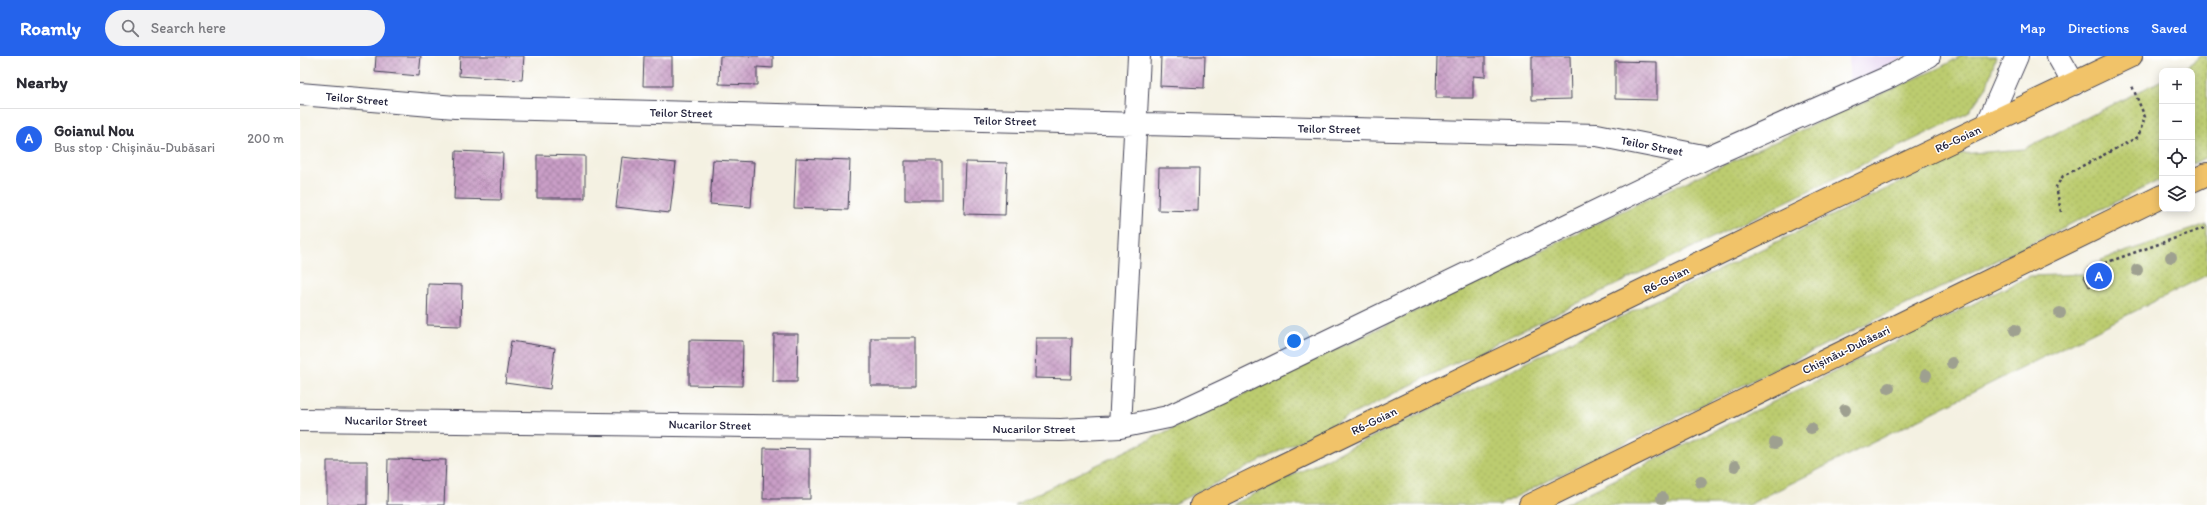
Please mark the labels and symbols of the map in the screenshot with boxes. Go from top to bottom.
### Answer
street label: Teilor Street [325,89,389,109]
street label: Teilor Street [649,105,713,121]
street label: Teilor Street [973,113,1037,129]
street label: Teilor Street [1297,121,1361,137]
street label: R6-Goian [1933,122,1983,156]
street label: Teilor Street [1620,133,1685,159]
pin: A [2086,261,2112,291]
street label: R6-Goian [1641,263,1691,297]
street label: Chișinău-Dubăsari [1800,323,1892,377]
your location [1284,331,1304,351]
street label: R6-Goian [1349,404,1399,438]
street label: Nucarilor Street [344,413,428,429]
street label: Nucarilor Street [668,417,752,433]
street label: Nucarilor Street [993,422,1076,436]

